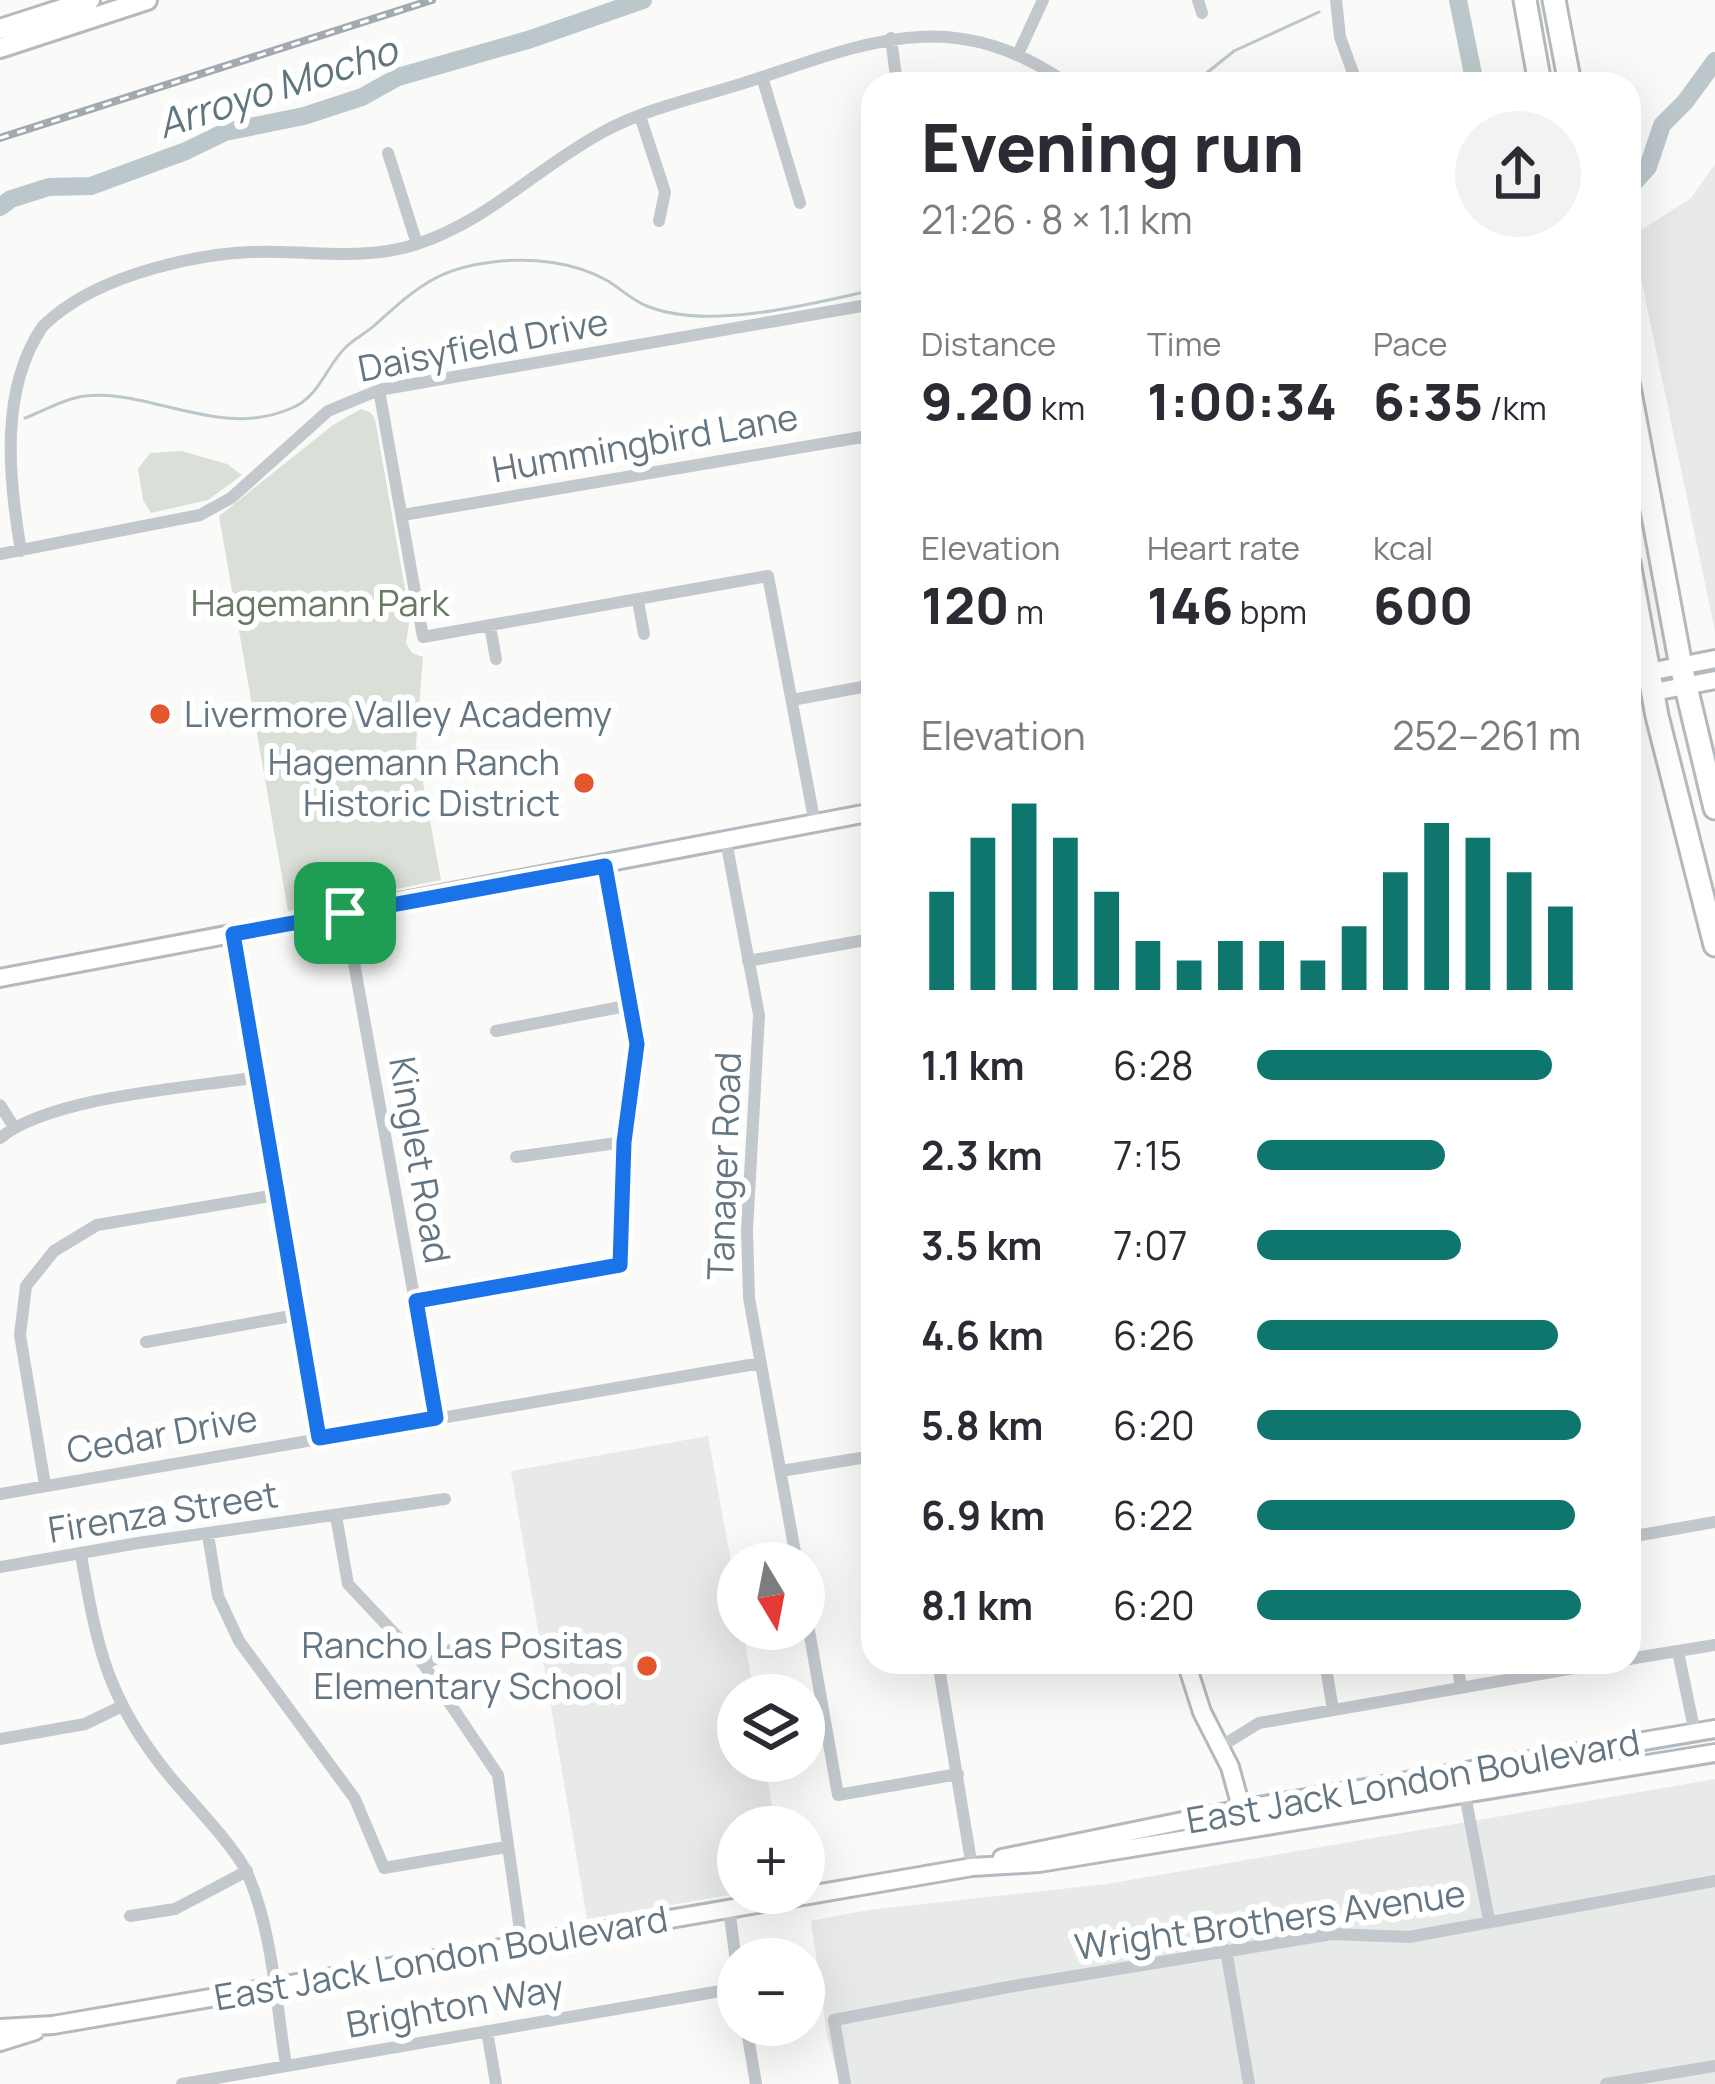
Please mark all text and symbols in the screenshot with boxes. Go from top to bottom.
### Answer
water label: Arroyo Mocho [150,21,405,150]
text: Evening run [921,102,1304,192]
button: share [1455,111,1581,237]
text: 21:26 · 8 × 1.1 km [921,192,1193,246]
street label: Daisyfield Drive [354,296,612,393]
text: Distance [921,321,1056,366]
text: Time [1147,321,1222,366]
text: Pace [1373,321,1448,366]
text: 9.20 [921,366,1034,435]
text: 1:00:34 [1147,366,1337,435]
text: 6:35 [1373,366,1483,435]
text: km [1034,385,1085,430]
text: /km [1483,385,1547,430]
street label: Hummingbird Lane [488,391,802,494]
text: Elevation [921,525,1060,570]
text: Heart rate [1147,525,1300,570]
text: kcal [1373,525,1433,570]
text: 120 [921,570,1009,639]
text: 146 [1147,570,1233,639]
text: 600 [1373,570,1473,639]
park label: Hagemann Park [191,578,450,627]
text: m [1009,589,1044,634]
text: bpm [1233,589,1307,634]
place label: Livermore Valley Academy [184,689,612,738]
marker: Livermore Valley Academy [147,701,173,727]
text: Elevation [921,708,1086,762]
text: 252–261 m [1392,708,1581,762]
place label: Hagemann Ranch Historic District [268,737,560,827]
marker: Hagemann Ranch Historic District [571,770,597,796]
pin [294,862,396,964]
icon: arrive [312,880,378,946]
text: 1.1 km [921,1038,1025,1092]
text: 6:28 [1113,1038,1194,1092]
street label: Tanager Road [695,1051,752,1281]
street label: Kinglet Road [378,1053,463,1267]
text: 2.3 km [921,1128,1043,1182]
text: 7:15 [1113,1128,1182,1182]
text: 3.5 km [921,1218,1042,1272]
text: 7:07 [1113,1218,1188,1272]
text: 4.6 km [921,1308,1044,1362]
text: 6:26 [1113,1308,1195,1362]
street label: Cedar Drive [63,1393,261,1474]
text: 5.8 km [921,1398,1043,1452]
text: 6:20 [1113,1398,1195,1452]
street label: Firenza Street [45,1469,281,1554]
text: 6.9 km [921,1488,1045,1542]
text: 6:22 [1113,1488,1193,1542]
north arrow [717,1542,825,1650]
map controls [717,1542,825,2046]
text: 8.1 km [921,1578,1033,1632]
text: 6:20 [1113,1578,1195,1632]
place label: Rancho Las Positas Elementary School [301,1620,623,1710]
marker: Rancho Las Positas Elementary School [634,1653,660,1679]
button: layers [717,1674,825,1782]
street label: East Jack London Boulevard [1182,1716,1643,1845]
button: + [717,1806,825,1914]
street label: Wright Brothers Avenue [1072,1868,1468,1971]
street label: East Jack London Boulevard [210,1893,671,2022]
button: − [717,1938,825,2046]
street label: Brighton Way [342,1962,567,2049]

